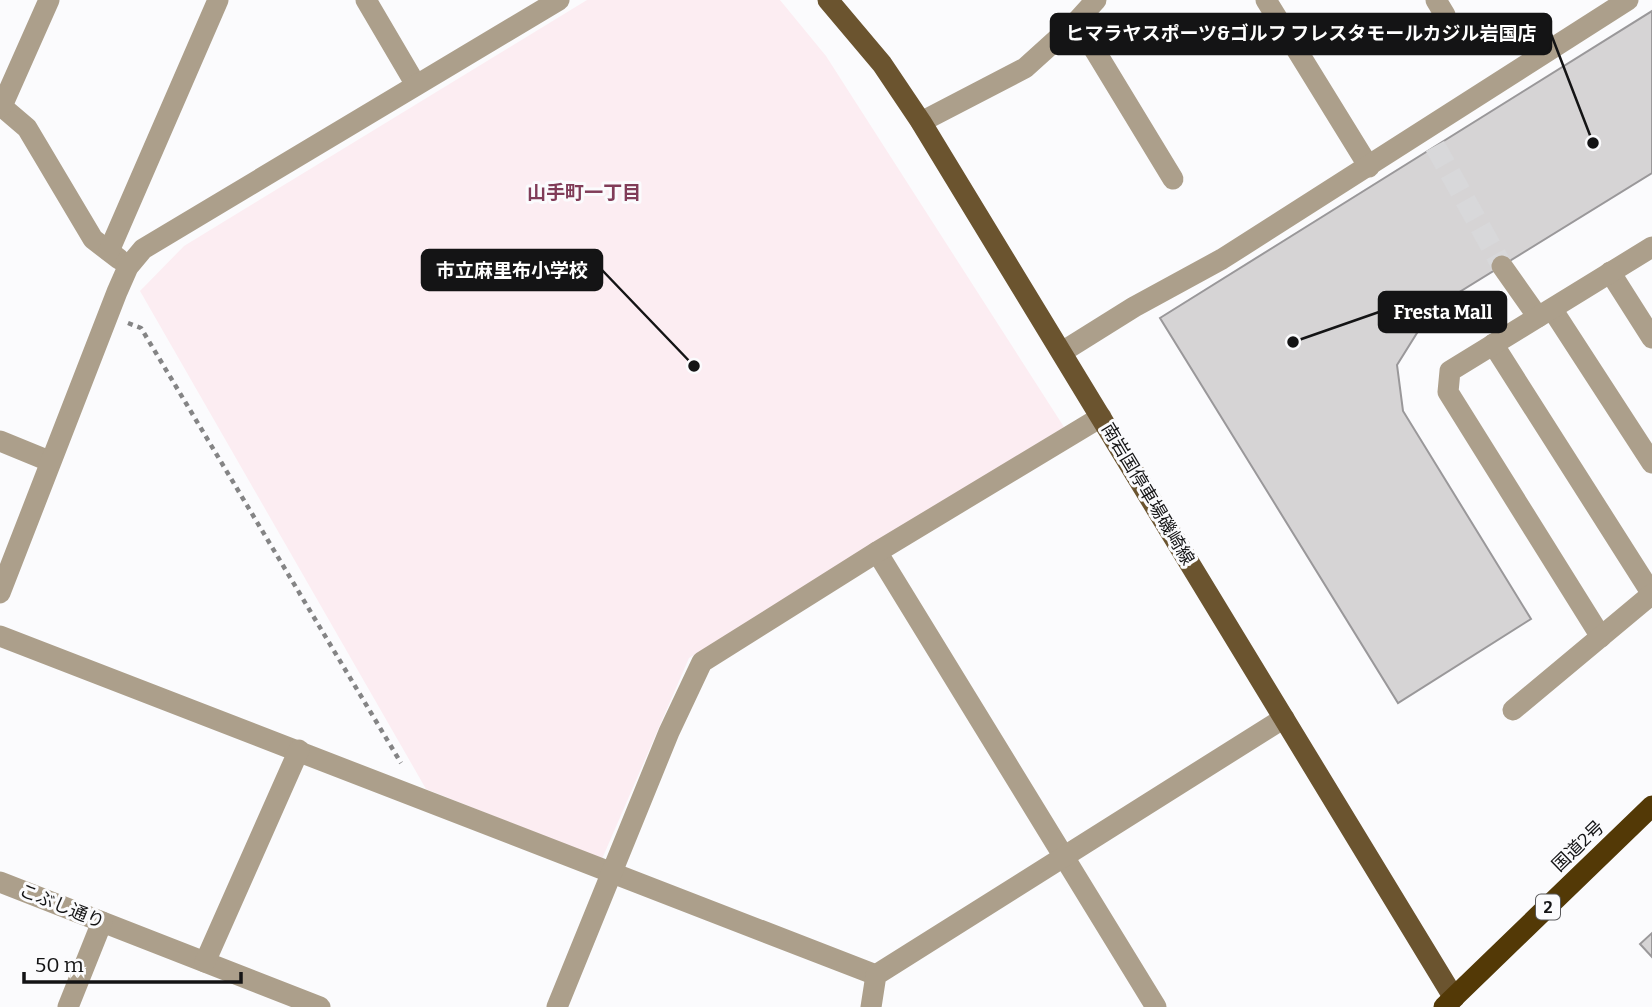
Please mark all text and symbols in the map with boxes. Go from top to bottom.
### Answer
callout: ヒマラヤスポーツ&ゴルフ フレスタモールカジル岩国店 [1051,14,1551,54]
text: ヒマラヤスポーツ&ゴルフ フレスタモールカジル岩国店 [1065,22,1537,45]
district label: 山手町一丁目 [527,181,641,204]
callout: 市立麻里布小学校 [422,250,602,290]
text: 市立麻里布小学校 [436,259,588,282]
callout: Fresta Mall [1379,292,1506,332]
text: Fresta Mall [1393,301,1493,324]
street label: 南岩国停車場磯崎線 [1097,419,1199,569]
street label: 国道2号 [1547,816,1609,876]
street label: こぶし通り [16,879,108,933]
road number: 2 [1536,894,1560,920]
scale bar [24,940,242,984]
text: 50 m [35,952,84,978]

